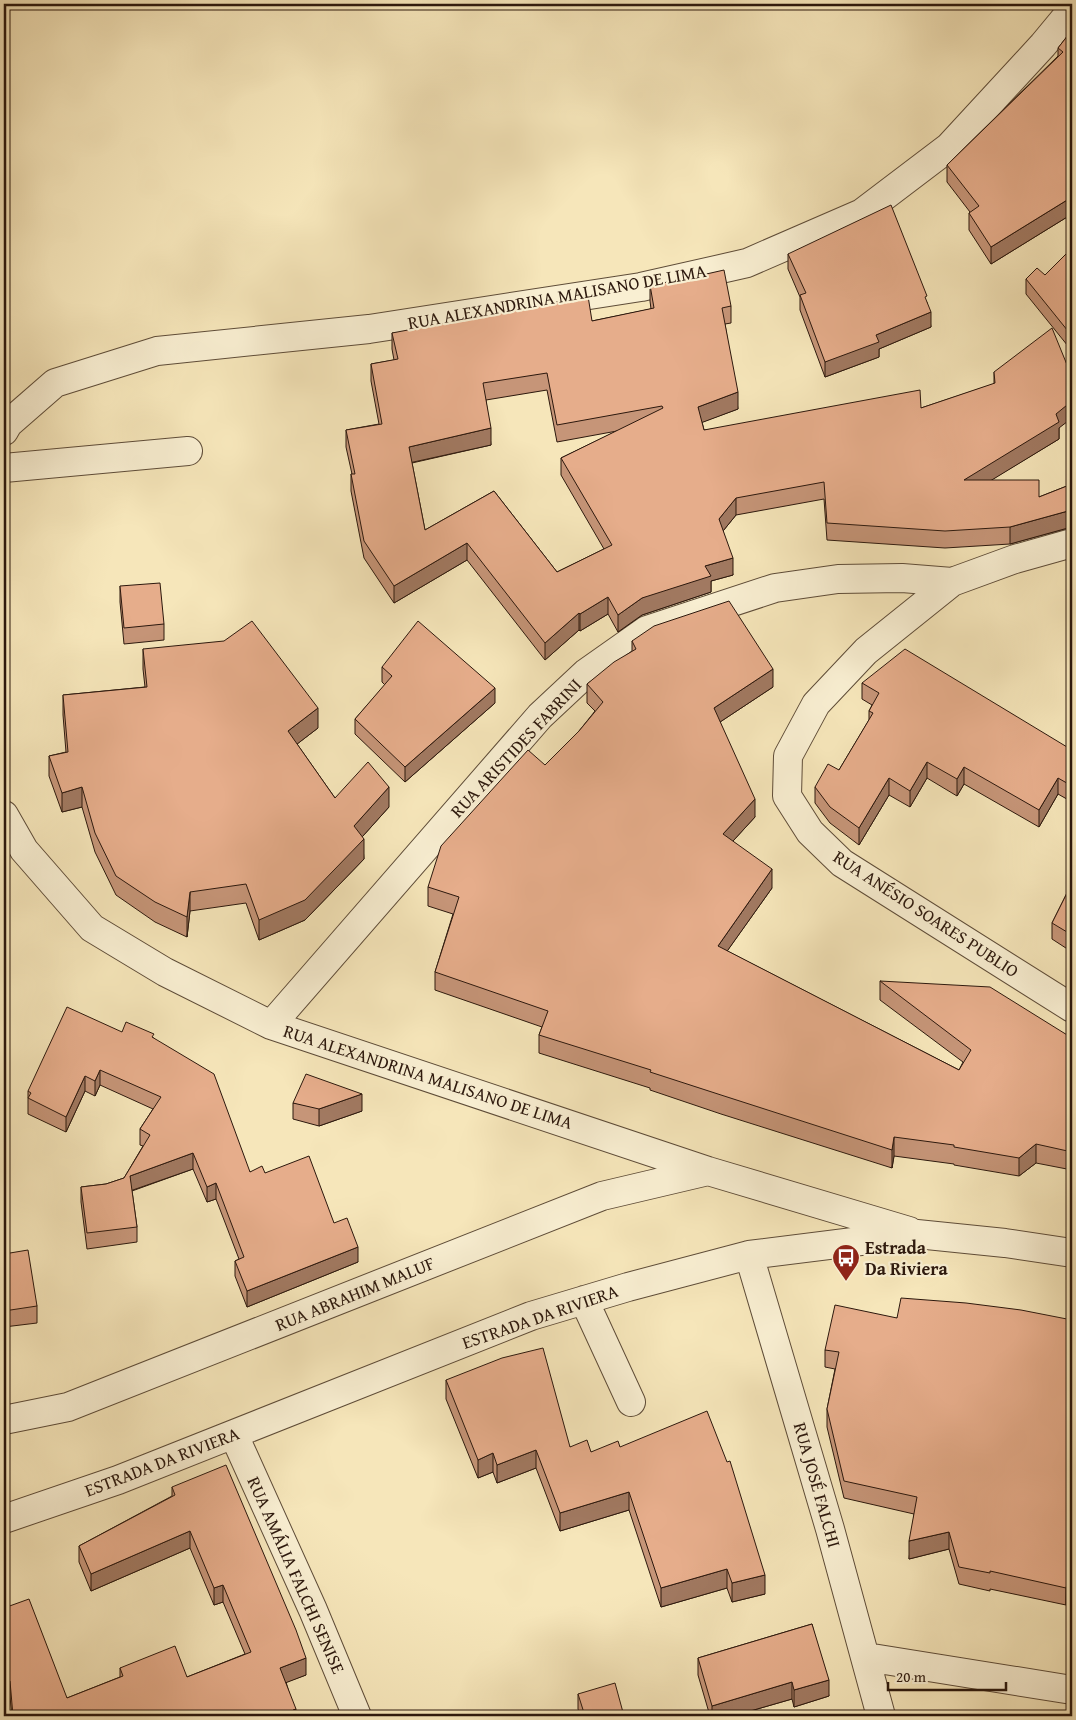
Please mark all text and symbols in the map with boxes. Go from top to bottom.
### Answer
street label: RUA ALEXANDRINA MALISANO DE LIMA [406,257,708,336]
street label: RUA ARISTIDES FABRINI [444,672,588,823]
street label: RUA ANÉSIO SOARES PUBLIO [828,843,1024,984]
street label: RUA ALEXANDRINA MALISANO DE LIMA [280,1017,576,1136]
place label: Estrada Da Riviera [865,1234,948,1282]
bus stop icon: Estrada Da Riviera [831,1243,861,1282]
street label: RUA ABRAHIM MALUF [271,1249,439,1338]
street label: ESTRADA DA RIVIERA [458,1277,622,1356]
street label: RUA JOSÉ FALCHI [787,1419,848,1551]
street label: ESTRADA DA RIVIERA [81,1420,243,1503]
street label: RUA AMÁLIA FALCHI SENISE [241,1472,352,1678]
scale bar [888,1660,1006,1692]
text: 20 m [896,1666,927,1687]

